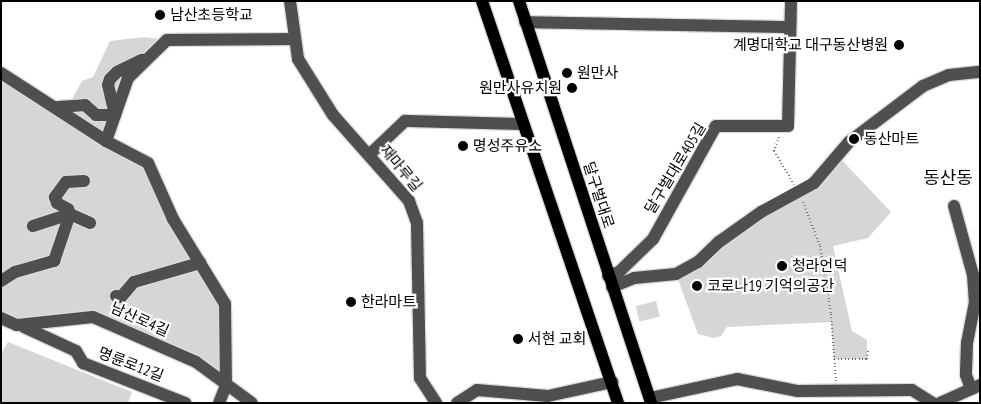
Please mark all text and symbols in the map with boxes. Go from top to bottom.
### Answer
place label: 남산초등학교 [170,6,253,24]
marker: 남산초등학교 [154,9,166,21]
place label: 계명대학교 대구동산병원 [733,36,888,54]
marker: 계명대학교 대구동산병원 [892,38,906,52]
place label: 원만사 [577,64,618,82]
marker: 원만사 [561,67,573,79]
place label: 원만사유치원 [479,79,562,97]
marker: 원만사유치원 [566,82,578,94]
street label: 달구벌대로405길 [641,119,709,217]
place label: 동산마트 [864,130,919,148]
marker: 동산마트 [848,133,860,145]
place label: 명성주유소 [473,137,542,155]
marker: 명성주유소 [457,140,469,152]
street label: 재마루길 [376,141,426,195]
street label: 달구벌대로 [580,159,618,231]
district label: 동산동 [923,167,973,189]
place label: 청라언덕 [792,257,847,275]
marker: 청라언덕 [776,260,788,272]
place label: 코로나19 기억의공간 [707,277,834,295]
marker: 코로나19 기억의공간 [691,280,703,292]
place label: 한라마트 [361,293,416,311]
marker: 한라마트 [345,296,357,308]
street label: 남산로4길 [108,298,172,340]
place label: 서현 교회 [528,330,586,348]
marker: 서현 교회 [512,333,524,345]
street label: 명륜로12길 [96,343,166,385]

